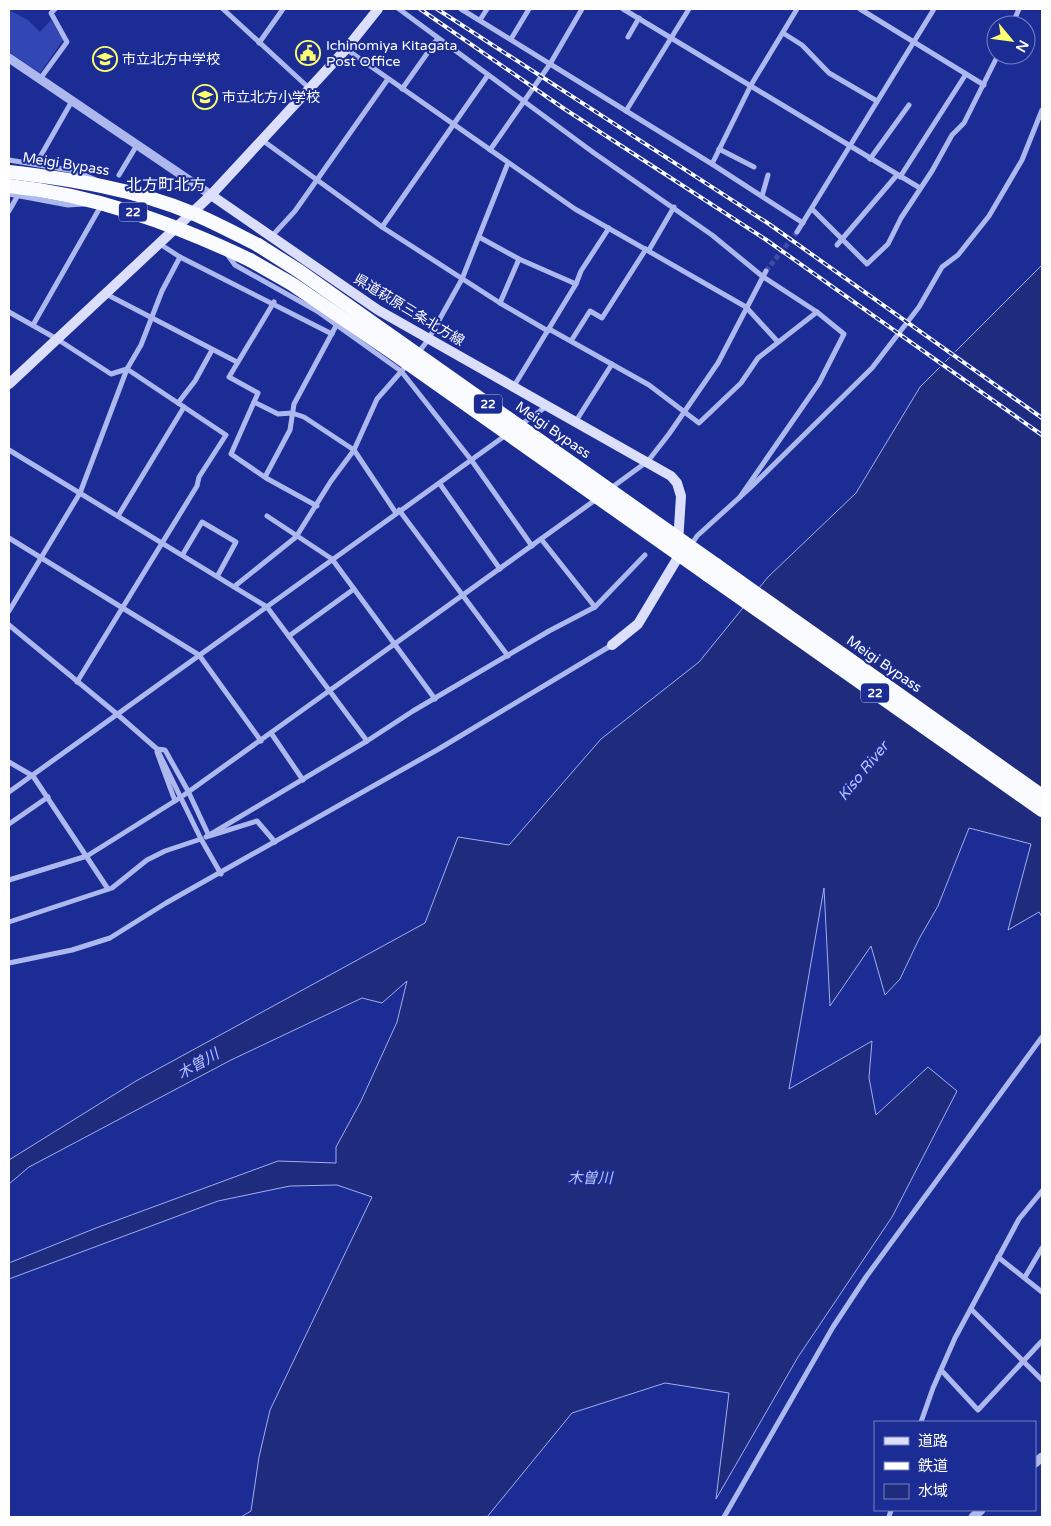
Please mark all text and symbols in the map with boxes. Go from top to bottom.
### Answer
north arrow [986,15,1036,65]
place label: Ichinomiya Kitagata Post Office [326,37,457,70]
text: N [1012,37,1032,55]
public building icon: Ichinomiya Kitagata Post Office [295,40,321,66]
school or university icon: 市立北方中学校 [92,46,118,72]
place label: 市立北方中学校 [122,51,220,68]
school or university icon: 市立北方小学校 [192,84,218,110]
place label: 市立北方小学校 [222,89,320,106]
street label: Meigi Bypass [21,149,111,179]
district label: 北方町北方 [126,175,206,195]
road number: 22 [119,202,147,222]
street label: 県道萩原三条北方線 [351,270,467,350]
road number: 22 [474,394,502,414]
street label: Meigi Bypass [512,398,594,462]
street label: Meigi Bypass [843,632,925,696]
road number: 22 [861,684,889,702]
water label: Kiso River [834,736,894,804]
water label: 木曽川 [174,1044,224,1083]
water label: 木曽川 [567,1169,614,1187]
legend [874,1421,1036,1511]
text: 道路 [918,1432,948,1450]
text: 鉄道 [918,1457,948,1475]
text: 水域 [918,1482,948,1500]

